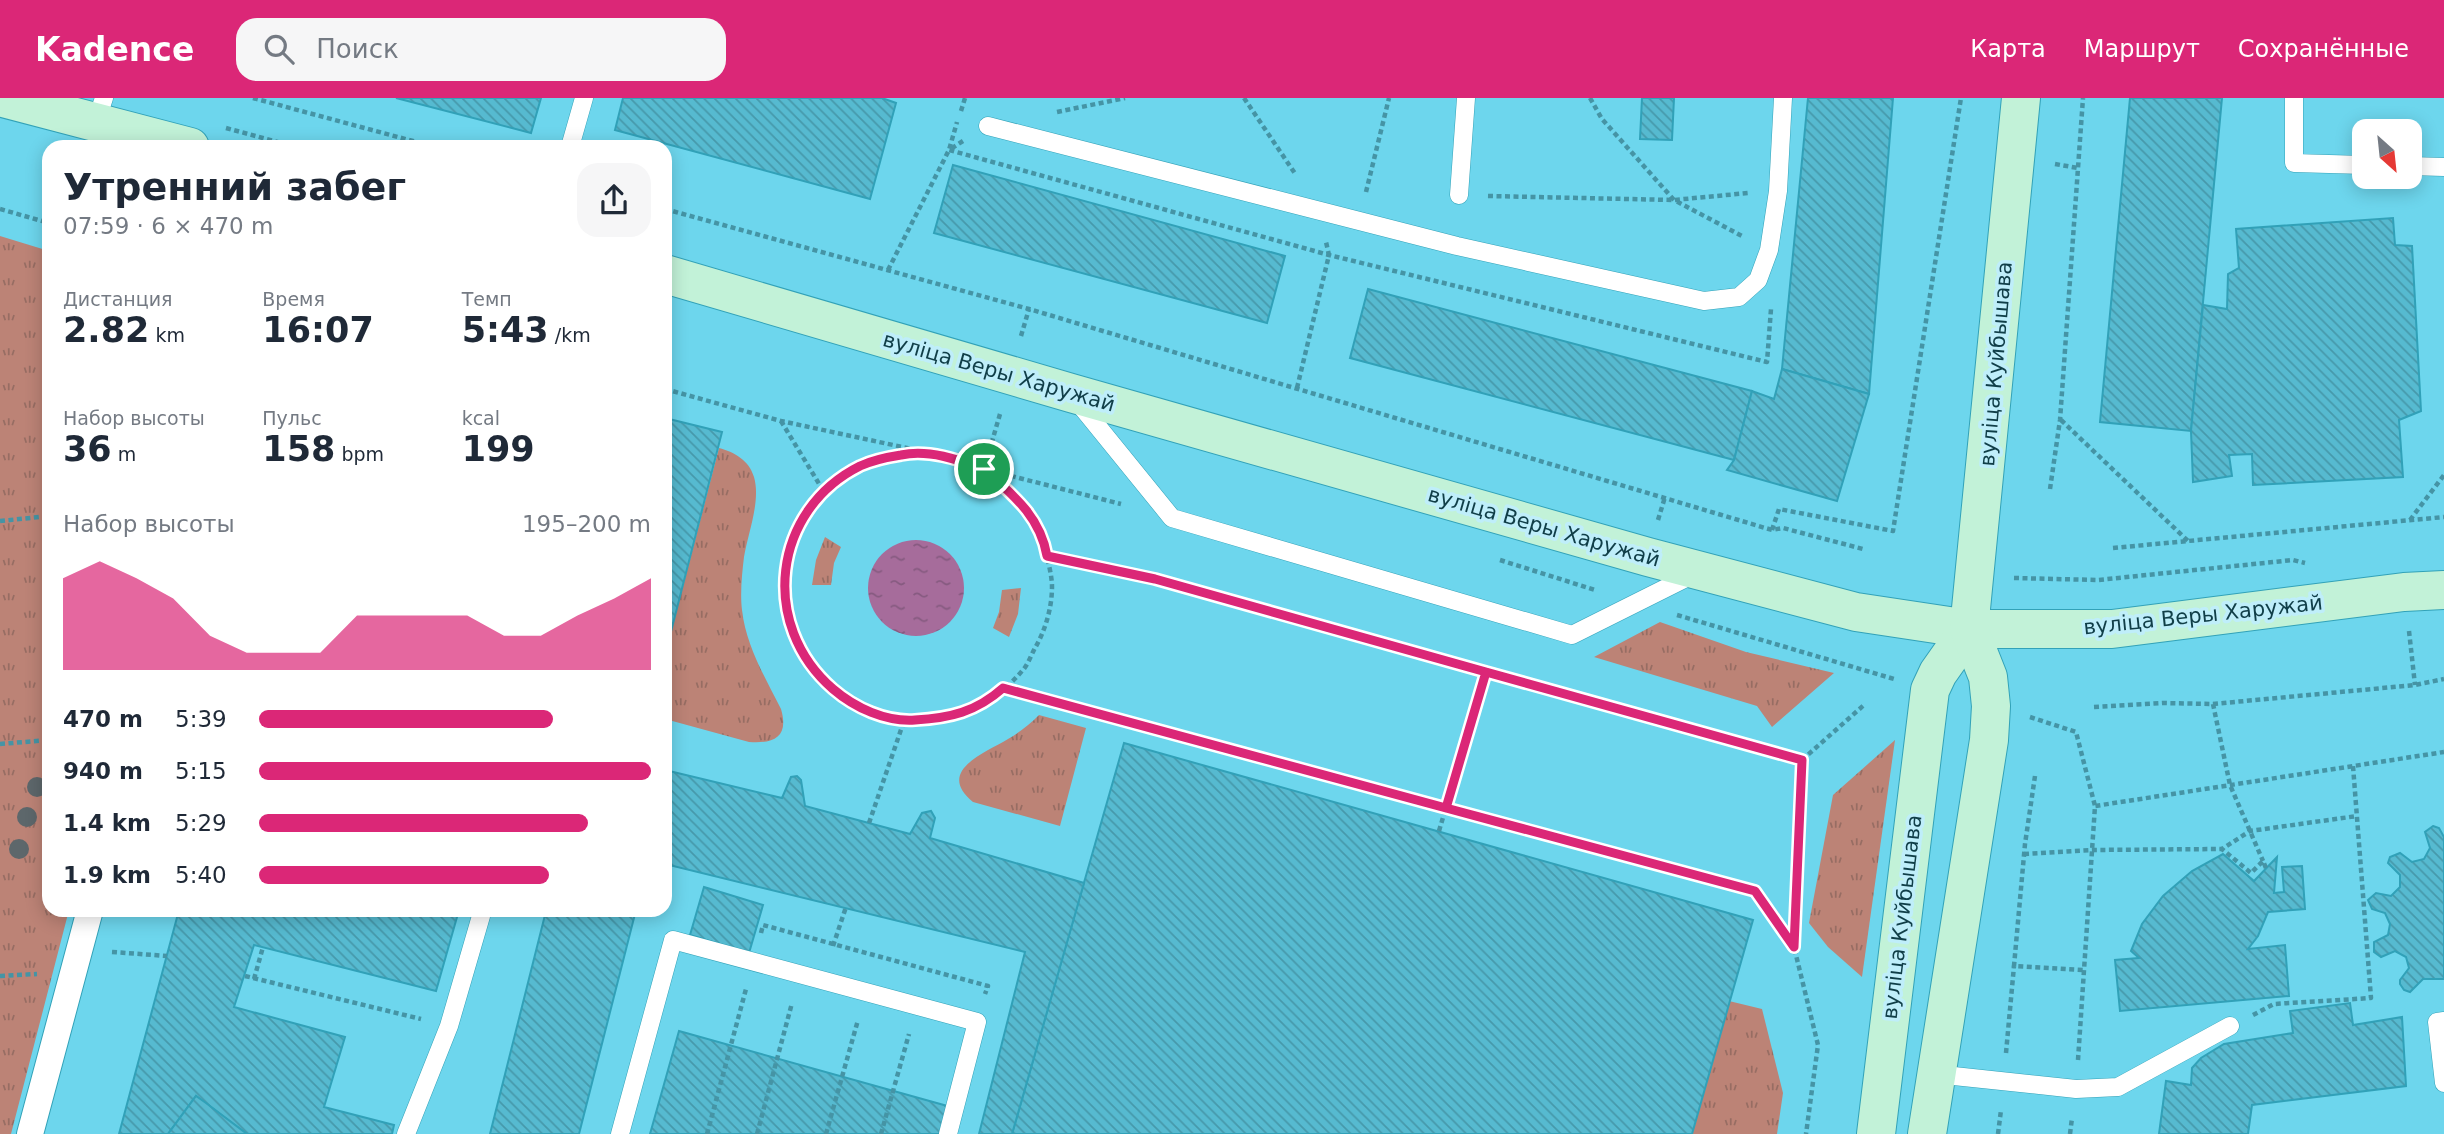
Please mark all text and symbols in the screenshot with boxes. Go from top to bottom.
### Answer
search box [236,18,726,81]
text: Kadence [35,30,194,69]
icon: search [260,30,298,68]
text: Поиск [316,34,399,64]
text: Карта [1970,35,2046,63]
text: Маршрут [2084,35,2200,63]
text: Сохранённые [2238,35,2409,63]
north arrow [2352,119,2422,189]
map controls [2352,119,2422,189]
button: share [577,163,651,237]
text: Утренний забег [63,165,406,209]
text: 07:59 · 6 × 470 m [63,213,273,239]
street label: вуліца Куйбышава [1975,260,2017,468]
text: Дистанция [63,288,172,310]
text: Время [262,288,325,310]
text: Темп [462,288,512,310]
text: 2.82 [63,310,149,350]
text: 16:07 [262,310,374,350]
text: 5:43 [462,310,549,350]
text: km [149,324,185,346]
text: /km [549,324,591,346]
street label: вуліца Веры Харужай [880,327,1118,417]
text: Набор высоты [63,407,205,429]
text: Пульс [262,407,322,429]
text: kcal [462,407,500,429]
text: 36 [63,429,112,469]
text: 158 [262,429,335,469]
text: 199 [462,429,535,469]
pin [954,439,1014,499]
text: m [112,443,136,465]
text: bpm [335,443,384,465]
icon: arrive [965,450,1003,488]
street label: вуліца Веры Харужай [1425,482,1663,572]
text: Набор высоты [63,511,235,537]
text: 195–200 m [522,511,651,537]
street label: вуліца Веры Харужай [2082,591,2324,639]
text: 470 m [63,706,143,732]
text: 5:39 [175,706,227,732]
text: 940 m [63,758,143,784]
text: 5:15 [175,758,227,784]
text: 1.4 km [63,810,151,836]
text: 5:29 [175,810,227,836]
street label: вуліца Куйбышава [1878,813,1926,1021]
text: 1.9 km [63,862,151,888]
text: 5:40 [175,862,227,888]

